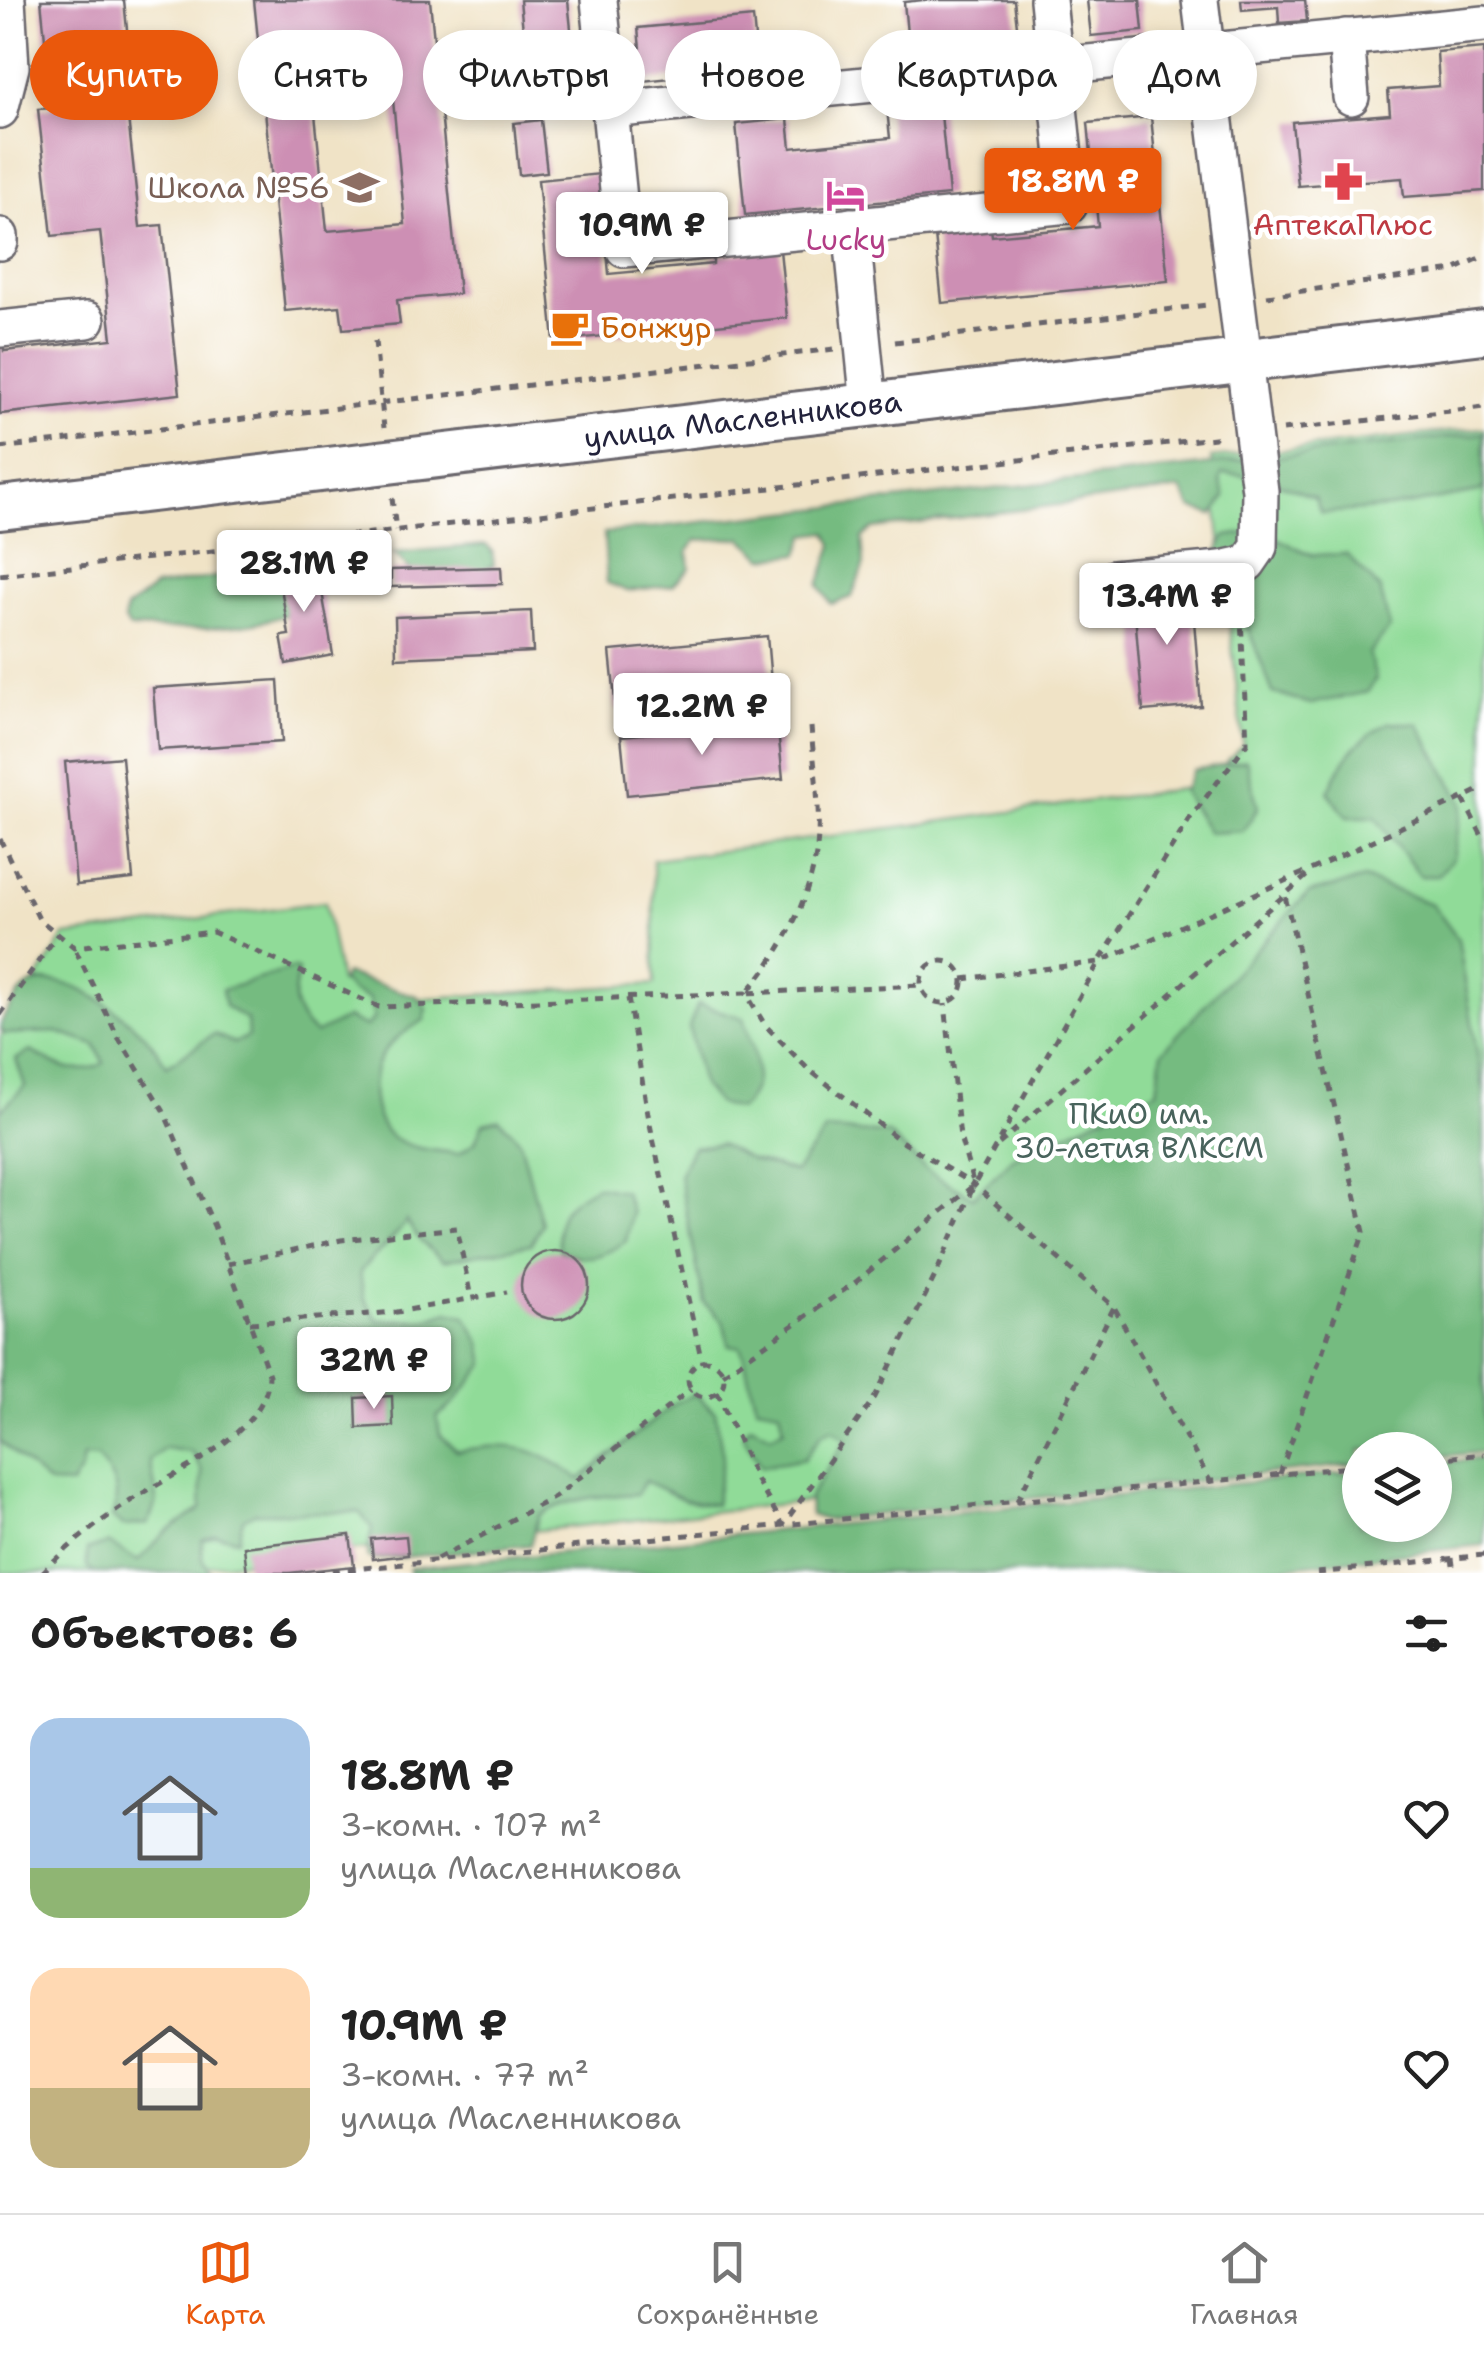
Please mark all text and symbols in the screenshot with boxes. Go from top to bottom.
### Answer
chip: Купить [30,30,218,120]
chip: Снять [238,30,403,120]
chip: Фильтры [423,30,645,120]
chip: Новое [665,30,841,120]
chip: Квартира [861,30,1093,120]
chip: Дом [1113,30,1257,120]
pin: 18.8M ₽ [981,148,1165,233]
text: 18.8M ₽ [1006,159,1140,202]
pharmacy icon: АптекаПлюс [1322,160,1364,202]
place label: Школа №56 [147,167,330,208]
school or university icon: Школа №56 [339,167,381,209]
hotel icon: Lucky [825,175,867,217]
pin: 10.9M ₽ [550,192,734,277]
text: 10.9M ₽ [578,203,706,246]
place label: АптекаПлюс [1253,204,1433,245]
place label: Lucky [806,219,886,260]
cafe icon: Бонжур [549,307,591,349]
place label: Бонжур [600,307,712,348]
street label: улица Масленникова [582,380,904,459]
pin: 28.1M ₽ [212,530,396,615]
text: 28.1M ₽ [239,541,369,584]
pin: 13.4M ₽ [1075,563,1259,648]
text: 13.4M ₽ [1101,574,1233,617]
pin: 12.2M ₽ [610,673,794,758]
text: 12.2M ₽ [635,684,769,727]
park label: ПКиО им. 30-летия ВЛКСМ [1014,1093,1264,1168]
pin: 32M ₽ [304,1327,444,1412]
text: 32M ₽ [319,1338,429,1381]
map controls [1342,1432,1452,1542]
button: layers [1342,1432,1452,1542]
text: Объектов: 6 [30,1605,298,1661]
icon: filters [1399,1606,1454,1661]
text: 18.8M ₽ [340,1747,515,1803]
icon: home [110,1758,230,1878]
icon: heart [1399,1791,1454,1846]
text: 3-комн. · 107 m² [340,1803,602,1846]
text: улица Масленникова [340,1846,681,1889]
text: 10.9M ₽ [340,1997,508,2053]
icon: home [110,2008,230,2128]
icon: heart [1399,2041,1454,2096]
text: 3-комн. · 77 m² [340,2053,589,2096]
text: улица Масленникова [340,2096,681,2139]
tab: Карта [185,2235,266,2333]
tab: Сохранённые [636,2235,819,2333]
tab: Главная [1190,2235,1299,2333]

